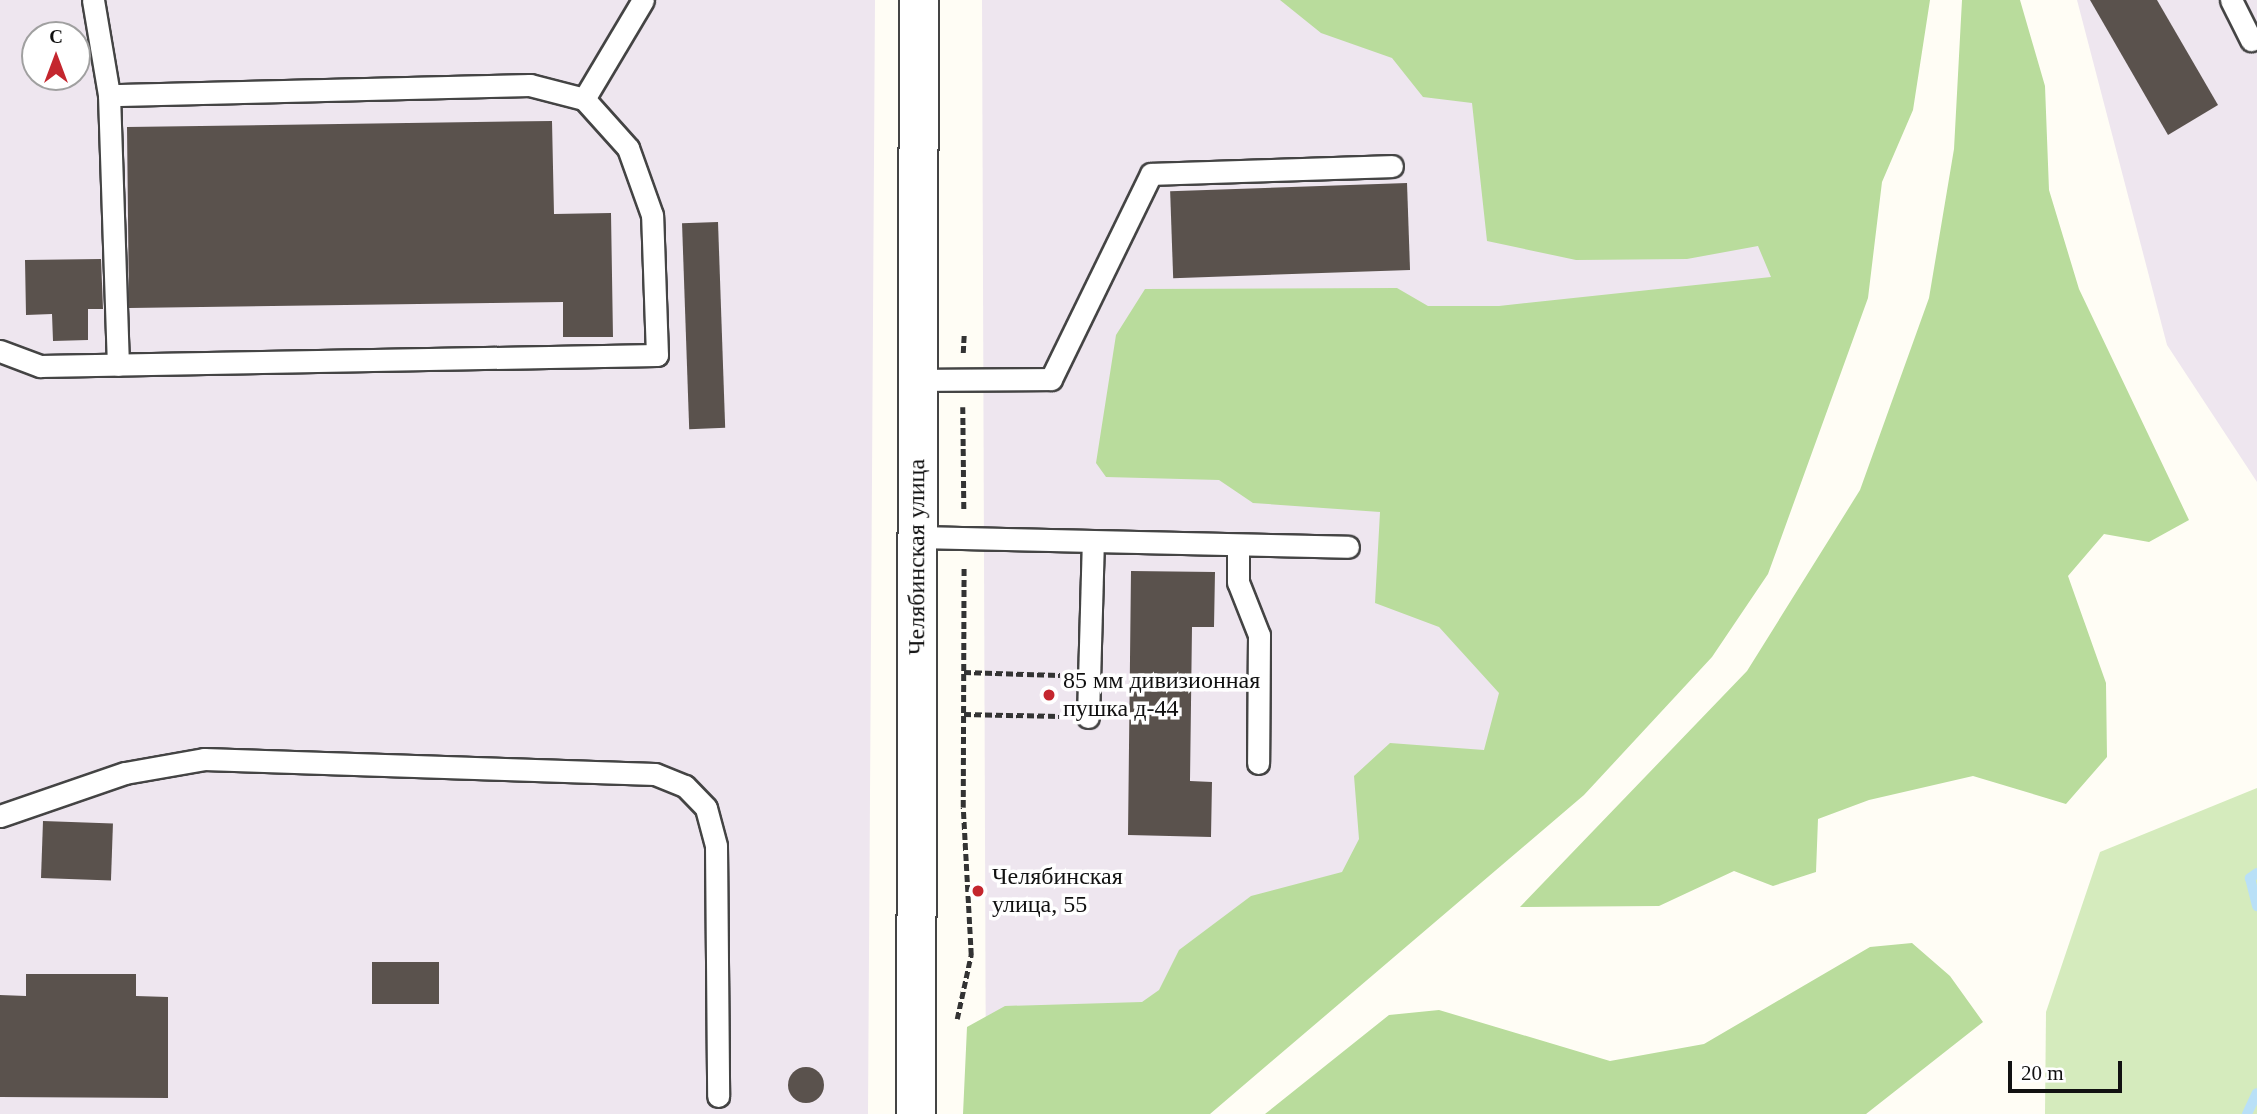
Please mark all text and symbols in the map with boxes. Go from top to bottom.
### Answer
north arrow [21,21,91,91]
text: С [49,26,63,47]
street label: Челябинская улица [903,459,931,655]
place label: 85 мм дивизионная пушка д-44 [1063,667,1260,723]
marker: 85 мм дивизионная пушка д-44 [1041,687,1057,703]
place label: Челябинская улица, 55 [992,863,1123,919]
marker: Челябинская улица, 55 [970,883,986,899]
scale bar [2012,1048,2126,1092]
text: 20 m [2021,1061,2064,1085]

